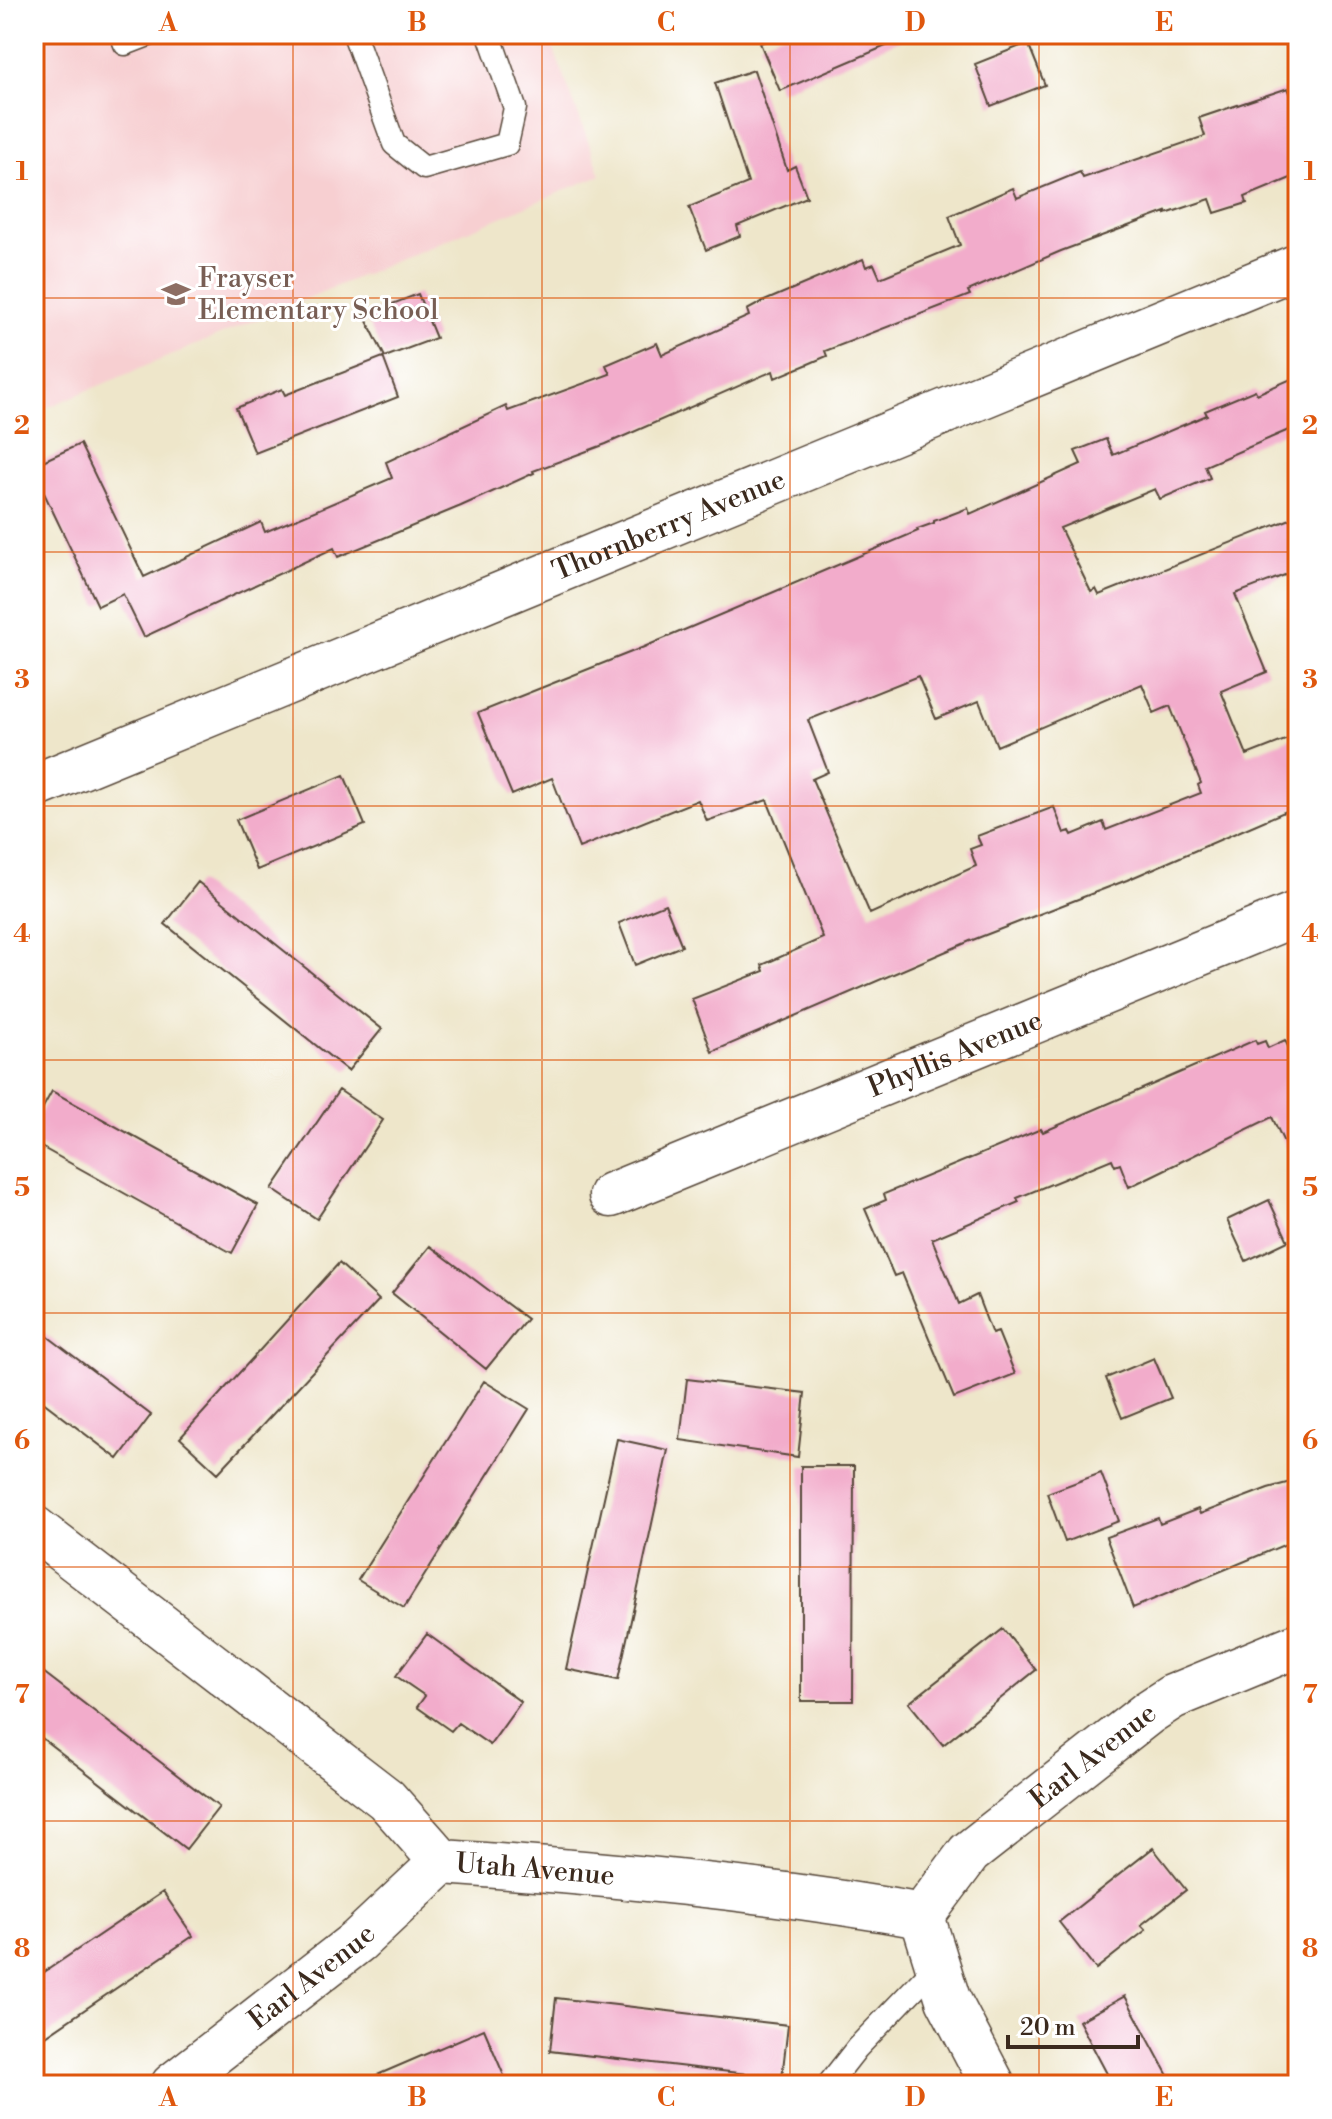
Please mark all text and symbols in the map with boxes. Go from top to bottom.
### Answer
text: A [158,7,178,39]
text: B [407,7,427,39]
text: C [657,7,675,39]
text: D [905,7,925,39]
text: E [1155,7,1173,39]
text: 1 [16,156,29,188]
text: 1 [1304,156,1317,188]
place label: Frayser Elementary School [198,261,439,328]
school or university icon: Frayser Elementary School [161,279,191,309]
text: 2 [14,410,30,442]
text: 2 [1302,410,1318,442]
street label: Thornberry Avenue [547,462,790,589]
text: 3 [14,664,30,696]
text: 3 [1302,664,1318,696]
text: 4 [13,918,31,950]
text: 4 [1301,918,1319,950]
street label: Phyllis Avenue [863,1002,1048,1105]
text: 5 [14,1172,30,1204]
text: 5 [1302,1172,1318,1204]
text: 6 [14,1425,30,1457]
text: 6 [1302,1425,1318,1457]
text: 7 [14,1679,30,1711]
text: 7 [1302,1679,1318,1711]
street label: Earl Avenue [1022,1695,1163,1816]
street label: Utah Avenue [454,1845,616,1893]
street label: Earl Avenue [241,1916,383,2037]
text: 8 [14,1933,30,1965]
text: 8 [1302,1933,1318,1965]
scale bar [1008,1999,1138,2049]
text: 20 m [1020,2013,1076,2043]
text: A [158,2082,178,2114]
text: B [407,2082,427,2114]
text: C [657,2082,675,2114]
text: D [905,2082,925,2114]
text: E [1155,2082,1173,2114]

